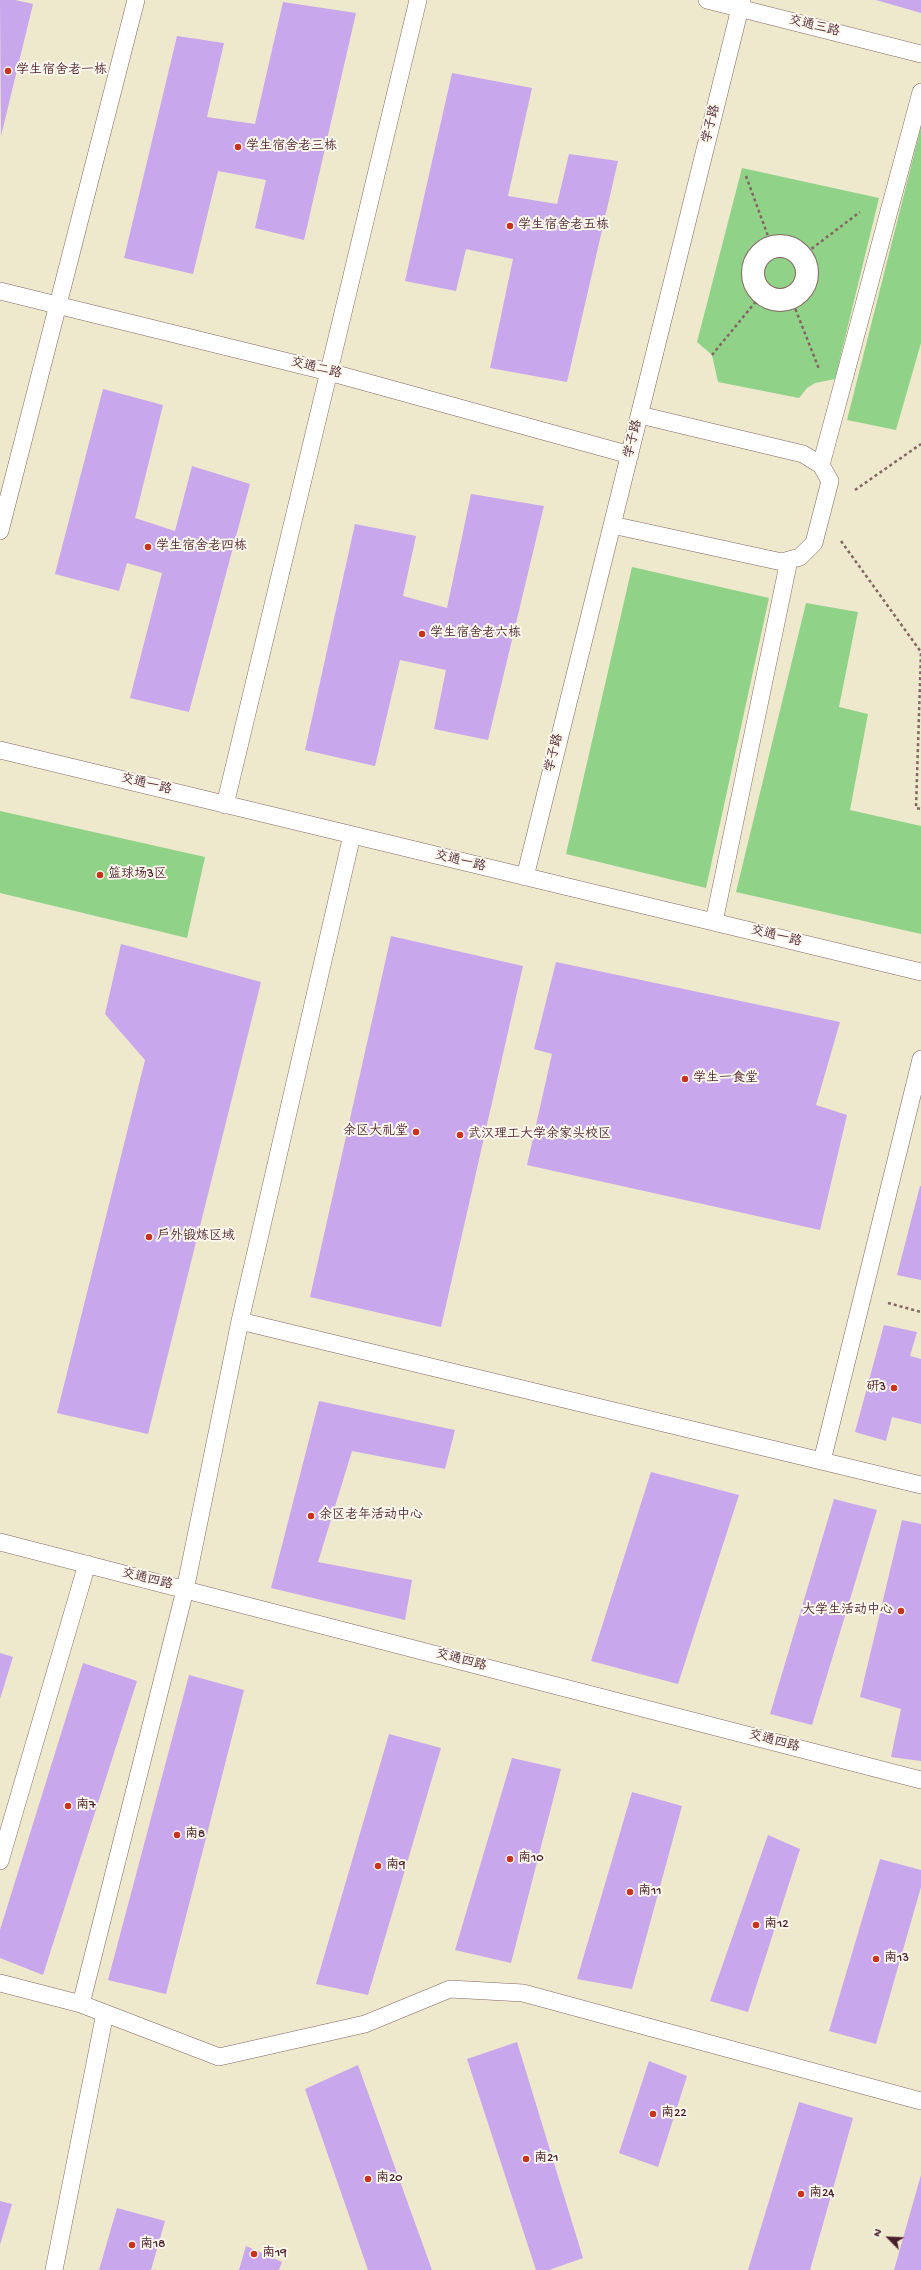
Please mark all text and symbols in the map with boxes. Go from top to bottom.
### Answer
street label: 交通三路 [787,13,841,41]
place label: 学生宿舍老一栋 [16,63,107,79]
marker: 学生宿舍老一栋 [3,66,13,76]
street label: 学子路 [700,103,724,145]
place label: 学生宿舍老三栋 [246,139,337,155]
marker: 学生宿舍老三栋 [233,142,243,152]
place label: 学生宿舍老五栋 [518,218,609,234]
marker: 学生宿舍老五栋 [505,221,515,231]
street label: 交通二路 [289,355,343,383]
street label: 学子路 [622,418,646,460]
place label: 学生宿舍老四栋 [156,539,247,555]
marker: 学生宿舍老四栋 [143,542,153,552]
place label: 学生宿舍老六栋 [430,626,521,642]
marker: 学生宿舍老六栋 [417,629,427,639]
street label: 学子路 [543,732,567,774]
street label: 交通一路 [119,771,173,799]
street label: 交通一路 [433,848,487,876]
place label: 篮球场3区 [108,867,167,883]
marker: 篮球场3区 [95,870,105,880]
street label: 交通一路 [749,923,803,951]
place label: 学生一食堂 [693,1071,758,1087]
marker: 学生一食堂 [680,1074,690,1084]
place label: 余区大礼堂 [343,1124,408,1140]
marker: 余区大礼堂 [411,1127,421,1137]
place label: 武汉理工大学余家头校区 [468,1127,611,1143]
marker: 武汉理工大学余家头校区 [455,1130,465,1140]
place label: 户外锻炼区域 [157,1229,235,1245]
marker: 户外锻炼区域 [144,1232,154,1242]
place label: 研3 [866,1380,886,1396]
marker: 研3 [889,1383,899,1393]
place label: 余区老年活动中心 [319,1508,423,1524]
marker: 余区老年活动中心 [306,1511,316,1521]
street label: 交通四路 [120,1566,174,1594]
place label: 大学生活动中心 [802,1603,893,1619]
marker: 大学生活动中心 [896,1606,906,1616]
street label: 交通四路 [434,1647,488,1675]
street label: 交通四路 [747,1728,801,1756]
place label: 南7 [76,1798,96,1814]
marker: 南7 [63,1801,73,1811]
place label: 南8 [185,1827,205,1843]
marker: 南8 [172,1830,182,1840]
place label: 南10 [518,1851,544,1867]
marker: 南10 [505,1854,515,1864]
place label: 南9 [386,1858,406,1874]
marker: 南9 [373,1861,383,1871]
place label: 南11 [638,1884,661,1900]
marker: 南11 [625,1887,635,1897]
place label: 南12 [764,1917,789,1933]
marker: 南12 [751,1920,761,1930]
place label: 南13 [884,1951,909,1967]
marker: 南13 [871,1954,881,1964]
place label: 南22 [661,2106,687,2122]
marker: 南22 [648,2109,658,2119]
place label: 南21 [534,2151,559,2167]
marker: 南21 [521,2154,531,2164]
place label: 南20 [376,2171,403,2187]
marker: 南20 [363,2174,373,2184]
place label: 南24 [809,2186,835,2202]
marker: 南24 [796,2189,806,2199]
north arrow [869,2218,909,2258]
text: N [871,2227,885,2239]
place label: 南18 [140,2237,165,2253]
marker: 南18 [127,2240,137,2250]
place label: 南19 [262,2246,287,2262]
marker: 南19 [249,2249,259,2259]

